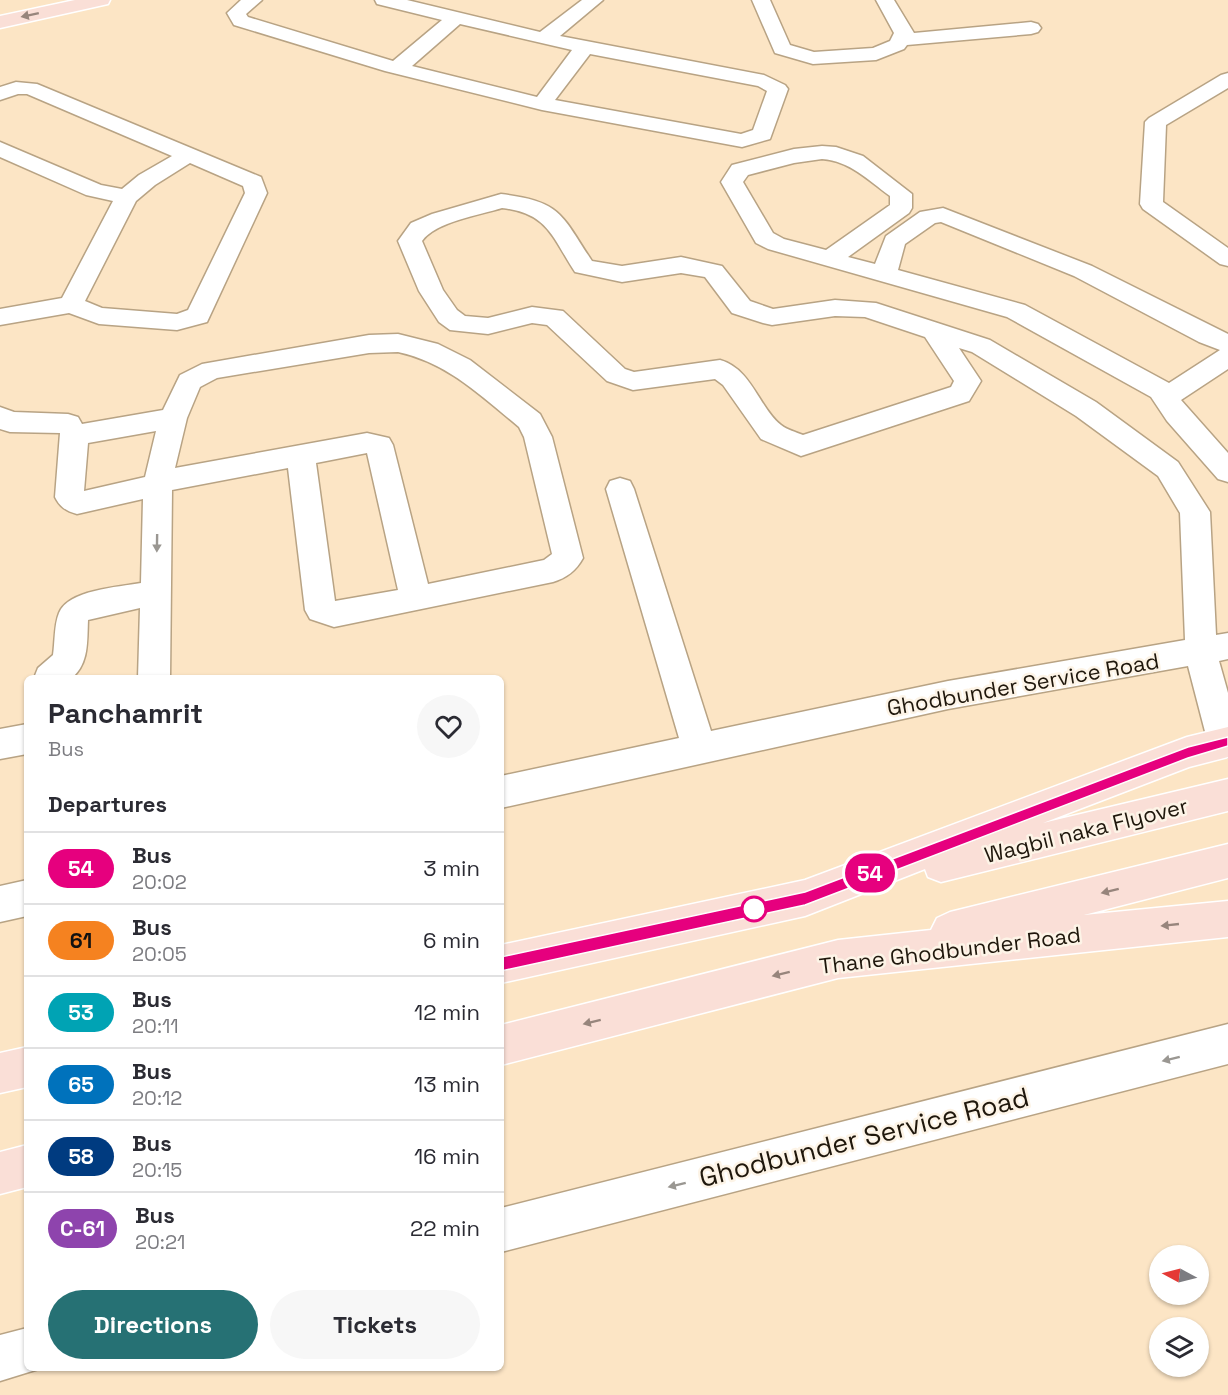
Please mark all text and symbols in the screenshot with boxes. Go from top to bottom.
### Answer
one-way arrow [20,11,39,20]
one-way arrow [152,534,162,553]
street label: Ghodbunder Service Road [885,646,1161,722]
text: Panchamrit [48,695,203,731]
button: heart [417,695,480,758]
text: Bus [48,736,84,762]
text: Departures [48,790,167,818]
street label: Wagbil naka Flyover [981,791,1191,869]
text: Bus [132,841,172,869]
text: 3 min [423,854,480,882]
line badge: 54 [843,854,897,892]
text: 54 [68,855,94,882]
text: 54 [857,860,883,887]
text: 20:02 [132,869,187,895]
one-way arrow [1101,887,1119,896]
unlabelled marker [741,896,767,922]
text: Bus [132,913,172,941]
street label: Thane Ghodbunder Road [818,920,1082,980]
one-way arrow [1160,920,1179,930]
text: 6 min [423,926,480,954]
text: 61 [70,927,92,954]
text: 20:05 [132,941,187,967]
one-way arrow [772,969,790,979]
text: Bus [132,985,172,1013]
text: 12 min [414,998,480,1026]
text: 53 [68,999,94,1026]
text: 20:11 [132,1013,179,1039]
one-way arrow [583,1018,601,1027]
one-way arrow [1162,1054,1180,1064]
text: Bus [132,1057,172,1085]
text: 13 min [414,1070,480,1098]
text: 65 [68,1071,94,1098]
street label: Ghodbunder Service Road [695,1079,1033,1195]
text: 20:12 [132,1085,182,1111]
text: Bus [132,1129,172,1157]
text: 16 min [414,1142,480,1170]
text: 58 [68,1143,94,1170]
text: 20:15 [132,1157,182,1183]
one-way arrow [668,1180,686,1190]
text: Bus [135,1201,175,1229]
text: 22 min [410,1214,480,1242]
text: C-61 [60,1215,105,1242]
text: 20:21 [135,1229,185,1255]
north arrow [1149,1245,1209,1305]
map controls [1149,1245,1209,1377]
button: Directions [48,1290,258,1359]
button: Tickets [270,1290,480,1359]
button: layers [1149,1317,1209,1377]

